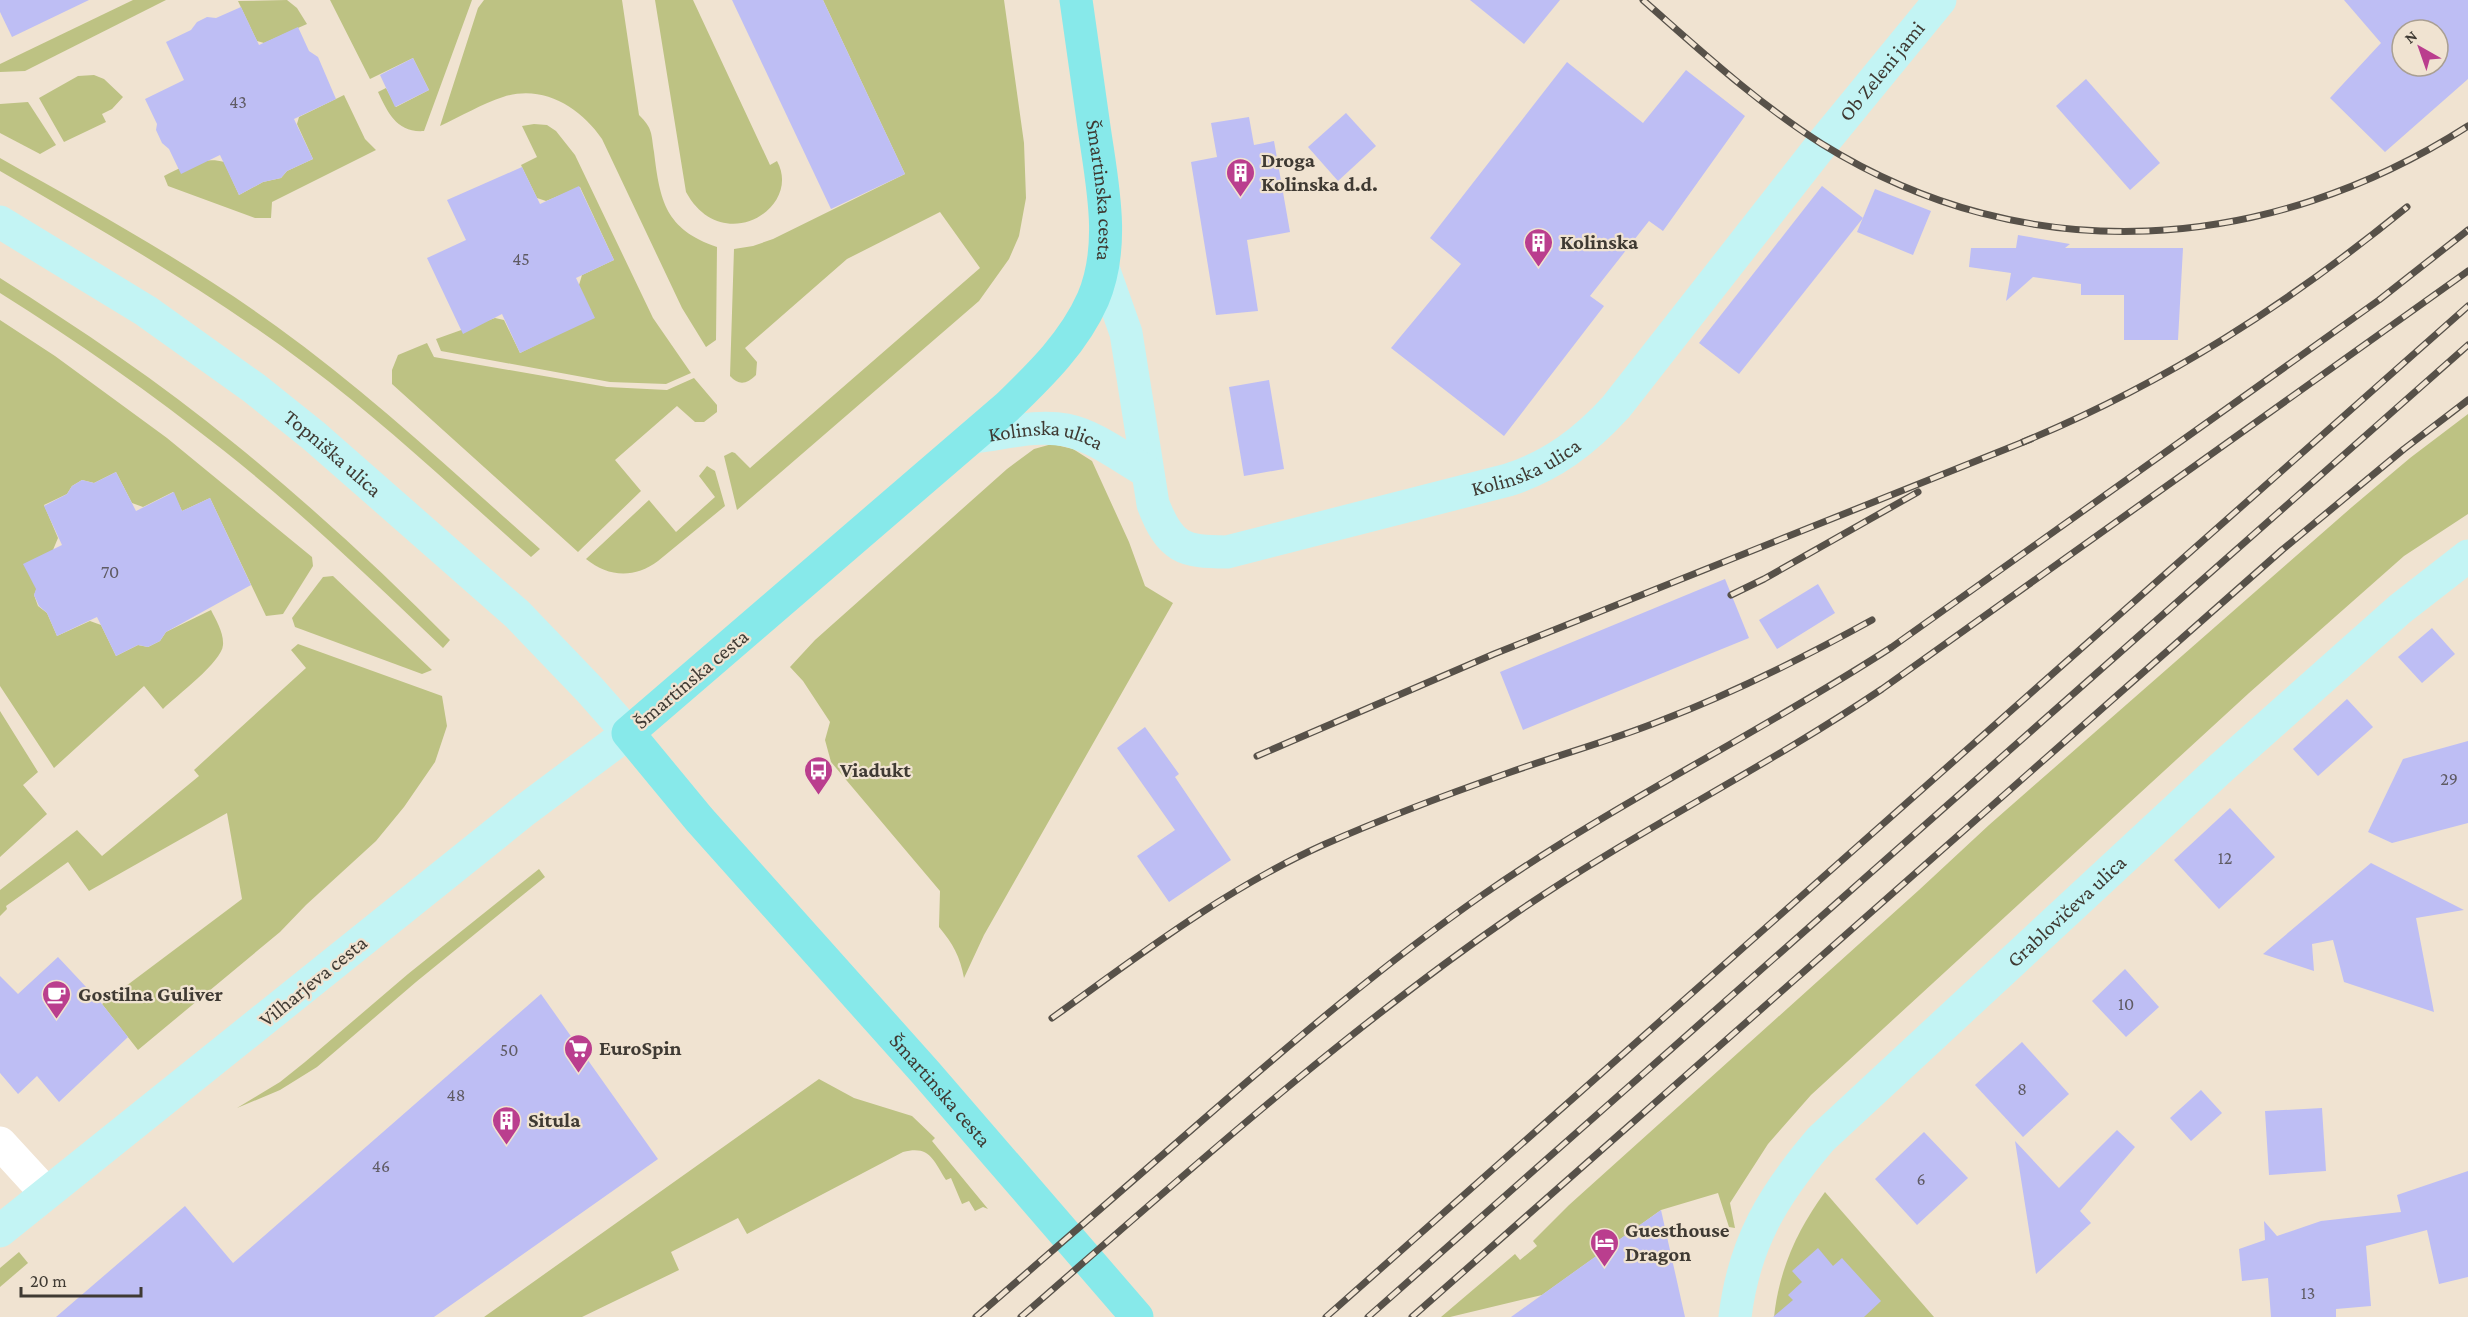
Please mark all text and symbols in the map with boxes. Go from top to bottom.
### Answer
street label: Ob Zeleni jami [1834,16,1930,126]
north arrow [2390,18,2450,78]
text: N [2401,27,2420,47]
house number: 43 [229,92,247,112]
street label: Šmartinska cesta [1081,118,1118,263]
place label: Droga Kolinska d.d. [1261,148,1378,196]
building icon: Droga Kolinska d.d. [1224,156,1256,198]
building icon: Kolinska [1523,226,1555,268]
place label: Kolinska [1560,230,1639,254]
house number: 45 [512,249,530,269]
street label: Topniška ulica [279,405,387,502]
street label: Kolinska ulica [986,416,1108,455]
street label: Kolinska ulica [1469,433,1585,501]
house number: 70 [101,562,119,582]
street label: Šmartinska cesta [629,624,753,734]
bus stop icon: Viadukt [803,754,835,796]
place label: Viadukt [839,758,911,782]
house number: 29 [2440,769,2458,789]
house number: 12 [2218,848,2232,868]
street label: Grablovičeva ulica [2002,850,2131,972]
street label: Vilharjeva cesta [254,930,372,1032]
cafe icon: Gostilna Guliver [41,978,73,1020]
place label: Gostilna Guliver [78,982,223,1006]
house number: 10 [2118,994,2134,1014]
street label: Šmartinska cesta [885,1029,996,1152]
supermarket icon: EuroSpin [562,1032,594,1074]
place label: EuroSpin [599,1036,682,1060]
house number: 50 [500,1040,518,1060]
house number: 8 [2017,1079,2027,1099]
house number: 48 [447,1085,465,1105]
building icon: Situla [491,1104,523,1146]
place label: Situla [528,1108,581,1132]
house number: 46 [372,1156,390,1176]
house number: 6 [1916,1169,1926,1189]
place label: Guesthouse Dragon [1625,1218,1730,1266]
hotel icon: Guesthouse Dragon [1588,1226,1620,1268]
scale bar [21,1260,141,1298]
text: 20 m [30,1271,67,1291]
house number: 13 [2301,1283,2315,1303]

